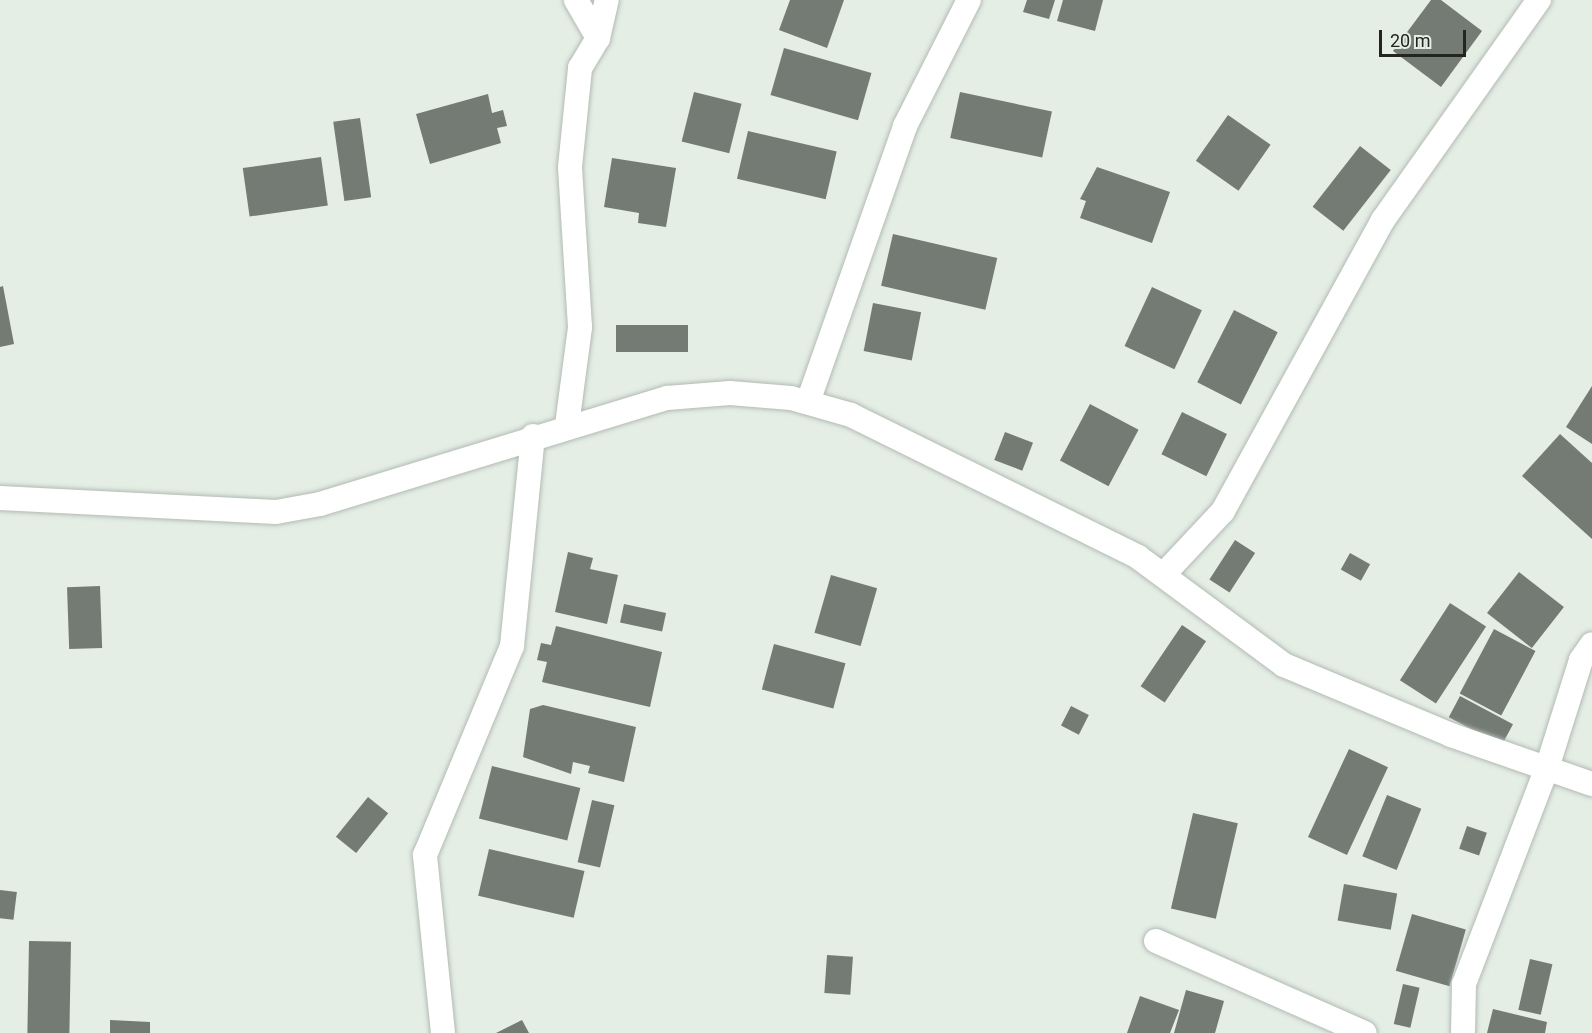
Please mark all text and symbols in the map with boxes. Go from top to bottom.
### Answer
scale bar [1382,18,1469,56]
text: 20 m [1390,30,1430,51]

